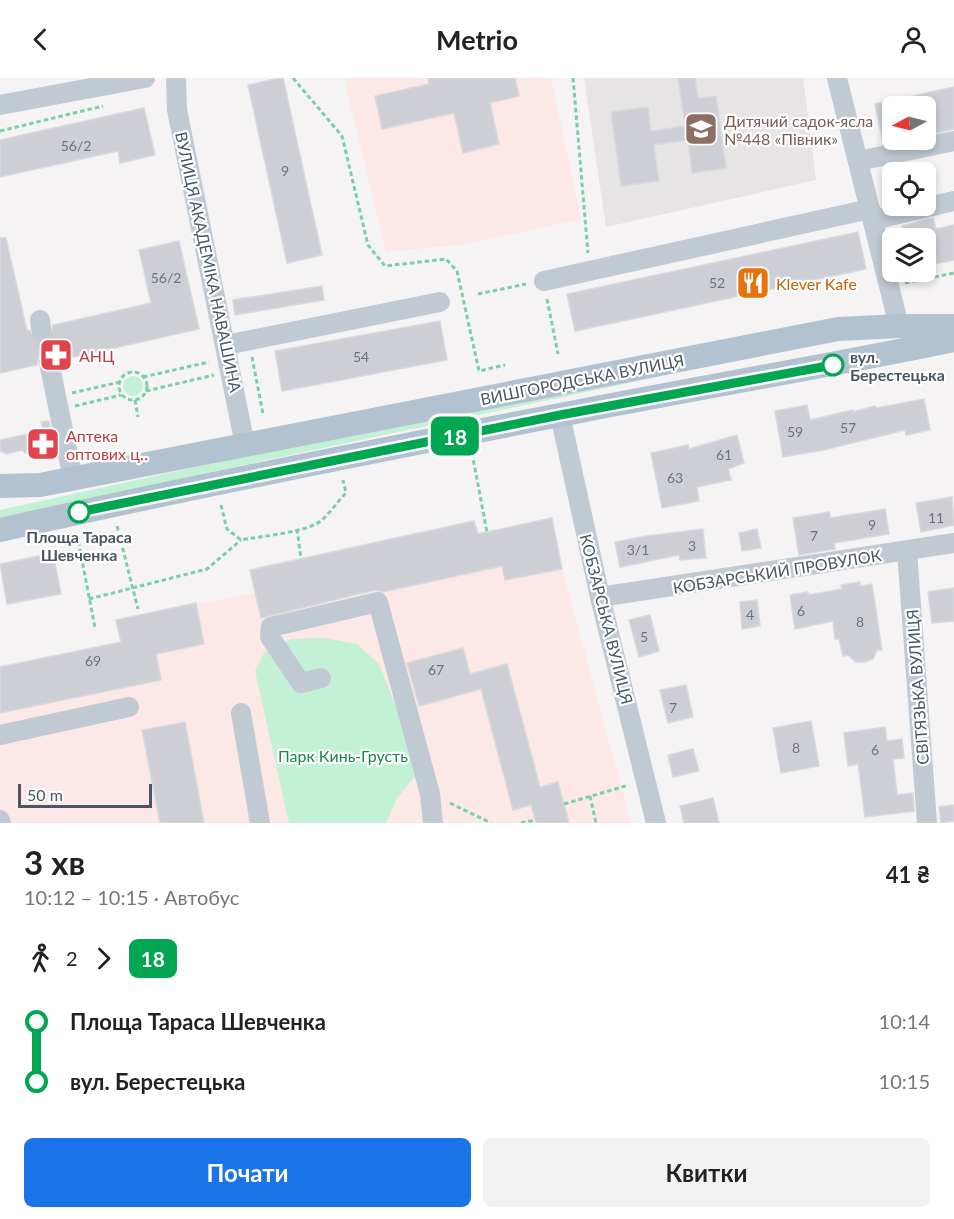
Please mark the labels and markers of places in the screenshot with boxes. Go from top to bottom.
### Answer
school or university icon: Дитячий садок-ясла №448 «Півник» [683,111,719,147]
place label: Дитячий садок-ясла №448 «Півник» [724,111,873,148]
restaurant icon: Klever Kafe [735,265,771,301]
place label: Klever Kafe [776,274,857,293]
pharmacy icon: АНЦ [38,337,74,373]
place label: АНЦ [79,346,115,365]
place label: вул. Берестецька [850,347,945,384]
marker: вул. Берестецька [822,354,844,376]
pharmacy icon: Аптека оптових ц‥ [25,426,61,462]
place label: Аптека оптових ц‥ [66,426,148,463]
marker: Площа Тараса Шевченка [68,501,90,523]
place label: Площа Тараса Шевченка [26,527,132,564]

